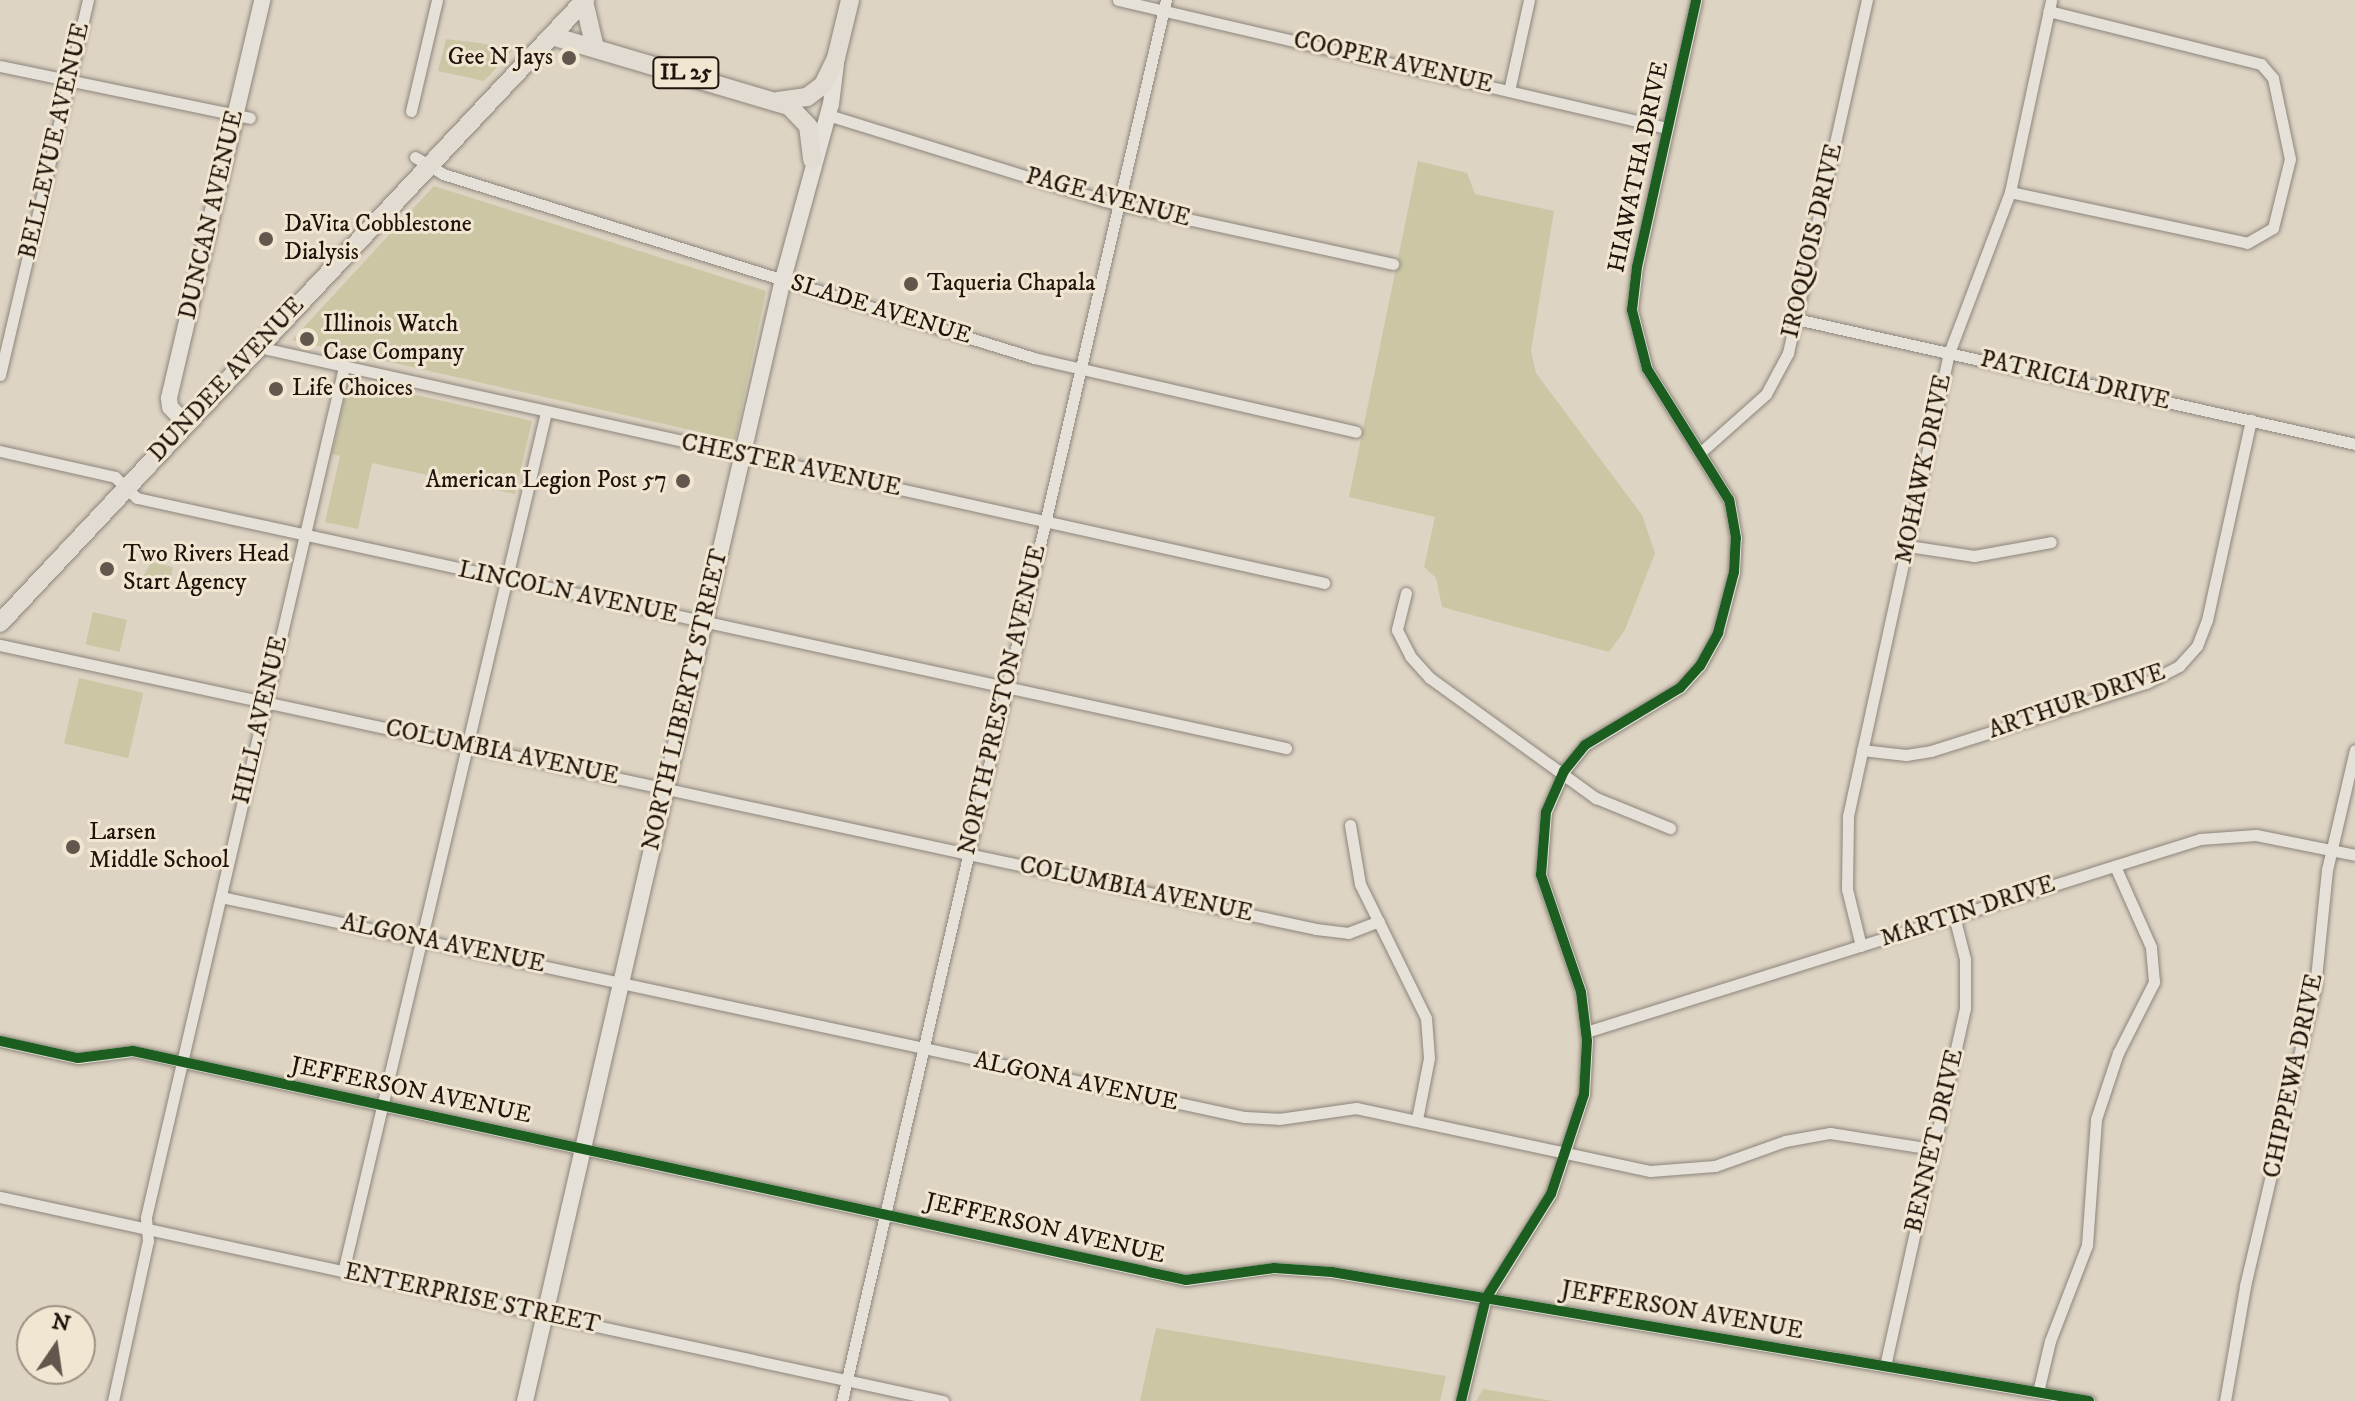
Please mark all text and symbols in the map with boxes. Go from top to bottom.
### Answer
street label: BELLEVUE AVENUE [14,20,96,262]
street label: COOPER AVENUE [1290,26,1496,100]
place label: Gee N Jays [448,44,553,72]
marker: Gee N Jays [560,49,578,67]
road number: IL 25 [652,55,720,91]
street label: HIAWATHA DRIVE [1603,59,1675,275]
street label: DUNCAN AVENUE [174,108,250,322]
street label: IROQUOIS DRIVE [1777,141,1849,341]
street label: PAGE AVENUE [1022,162,1194,234]
place label: DaVita Cobblestone Dialysis [284,211,472,267]
marker: DaVita Cobblestone Dialysis [255,228,277,250]
street label: SLADE AVENUE [787,269,975,351]
place label: Taqueria Chapala [927,270,1095,298]
marker: Taqueria Chapala [902,275,920,293]
street label: DUNDEE AVENUE [143,292,311,468]
place label: Illinois Watch Case Company [323,311,464,367]
marker: Illinois Watch Case Company [298,330,316,348]
street label: PATRICIA DRIVE [1977,345,2173,417]
street label: MOHAWK DRIVE [1890,372,1958,566]
place label: Life Choices [292,375,413,403]
marker: Life Choices [267,380,285,398]
street label: CHESTER AVENUE [678,429,904,503]
place label: American Legion Post 57 [425,467,667,495]
marker: American Legion Post 57 [674,472,692,490]
place label: Two Rivers Head Start Agency [123,541,289,597]
street label: NORTH PRESTON AVENUE [953,542,1053,858]
street label: NORTH LIBERTY STREET [637,547,735,853]
street label: LINCOLN AVENUE [456,556,680,630]
marker: Two Rivers Head Start Agency [98,560,116,578]
street label: HILL AVENUE [228,633,294,807]
street label: ARTHUR DRIVE [1985,658,2169,746]
street label: COLUMBIA AVENUE [383,714,621,792]
place label: Larsen Middle School [89,819,229,875]
marker: Larsen Middle School [64,838,82,856]
street label: COLUMBIA AVENUE [1017,851,1255,929]
street label: MARTIN DRIVE [1877,870,2059,954]
street label: ALGONA AVENUE [338,908,548,980]
street label: CHIPPEWA DRIVE [2258,971,2330,1181]
street label: ALGONA AVENUE [971,1046,1181,1118]
street label: BENNET DRIVE [1900,1046,1970,1236]
street label: JEFFERSON AVENUE [288,1051,534,1131]
street label: JEFFERSON AVENUE [922,1187,1168,1271]
street label: ENTERPRISE STREET [341,1258,603,1340]
street label: JEFFERSON AVENUE [1559,1276,1805,1346]
north arrow [16,1305,96,1385]
text: N [49,1308,73,1338]

